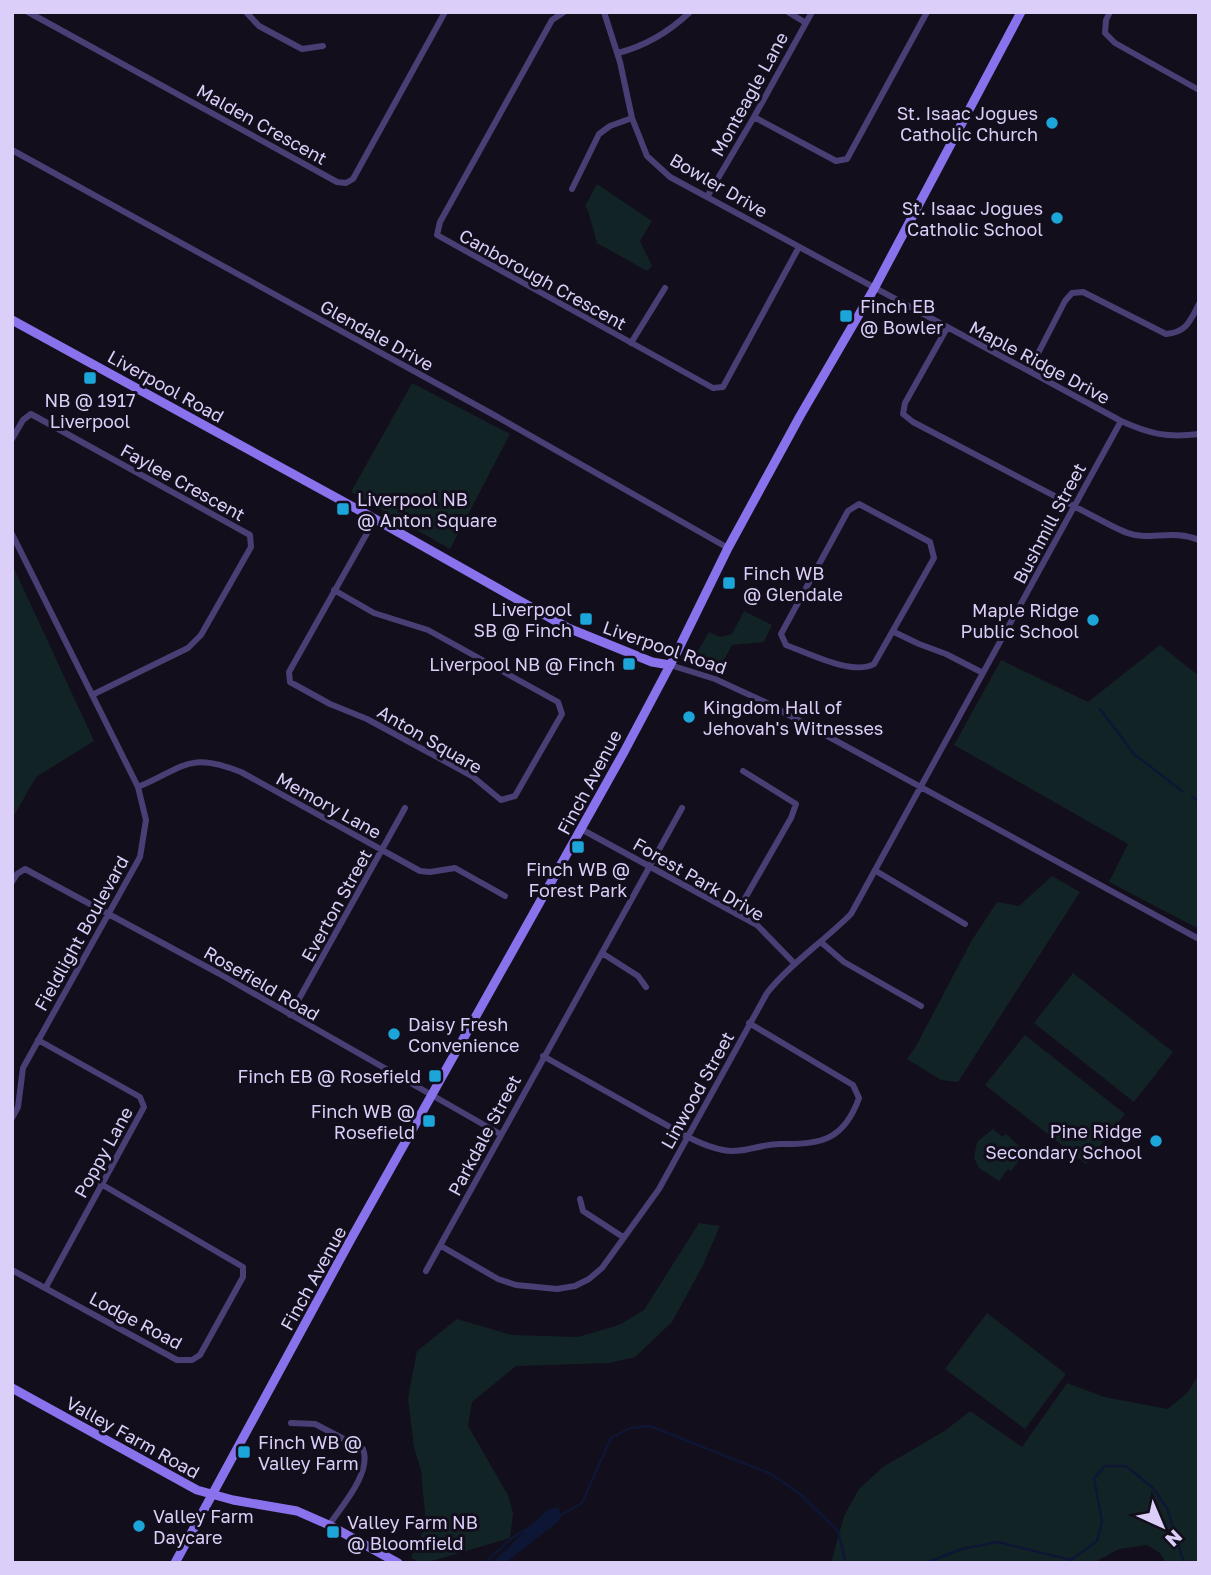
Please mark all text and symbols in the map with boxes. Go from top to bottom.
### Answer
street label: Monteagle Lane [706,28,792,160]
street label: Malden Crescent [193,79,331,169]
place label: St. Isaac Jogues Catholic Church [897,102,1038,145]
marker: St. Isaac Jogues Catholic Church [1044,115,1060,131]
street label: Bowler Drive [666,148,772,222]
place label: St. Isaac Jogues Catholic School [902,197,1043,240]
marker: St. Isaac Jogues Catholic School [1049,210,1065,226]
street label: Canborough Crescent [455,224,631,334]
street label: Glendale Drive [316,295,438,375]
place label: Finch EB @ Bowler [860,295,943,338]
marker: Finch EB @ Bowler [838,308,854,324]
street label: Maple Ridge Drive [966,316,1114,408]
street label: Liverpool Road [104,345,228,427]
marker: NB @ 1917 Liverpool [82,370,98,386]
place label: NB @ 1917 Liverpool [45,389,136,432]
street label: Faylee Crescent [117,439,249,525]
street label: Bushmill Street [1008,459,1090,587]
place label: Liverpool NB @ Anton Square [357,488,497,531]
marker: Liverpool NB @ Anton Square [335,501,351,517]
place label: Finch WB @ Glendale [743,562,843,605]
marker: Finch WB @ Glendale [721,575,737,591]
place label: Liverpool SB @ Finch [474,598,572,641]
place label: Maple Ridge Public School [961,599,1079,642]
marker: Liverpool SB @ Finch [578,611,594,627]
marker: Maple Ridge Public School [1085,612,1101,628]
street label: Liverpool Road [600,616,730,678]
place label: Liverpool NB @ Finch [429,653,615,675]
marker: Liverpool NB @ Finch [621,656,637,672]
place label: Kingdom Hall of Jehovah's Witnesses [703,696,883,739]
street label: Anton Square [374,700,486,778]
marker: Kingdom Hall of Jehovah's Witnesses [681,709,697,725]
street label: Finch Avenue [552,726,626,838]
street label: Memory Lane [273,767,385,843]
street label: Forest Park Drive [629,832,769,926]
marker: Finch WB @ Forest Park [570,839,586,855]
street label: Everton Street [296,845,376,965]
street label: Fieldlight Boulevard [29,852,133,1014]
place label: Finch WB @ Forest Park [526,858,630,901]
street label: Rosefield Road [200,941,324,1025]
place label: Daisy Fresh Convenience [408,1013,520,1056]
marker: Daisy Fresh Convenience [386,1026,402,1042]
street label: Linwood Street [656,1027,738,1153]
place label: Finch EB @ Rosefield [237,1065,421,1087]
marker: Finch EB @ Rosefield [427,1068,443,1084]
street label: Parkdale Street [443,1071,525,1199]
place label: Finch WB @ Rosefield [311,1100,415,1143]
street label: Poppy Lane [69,1103,137,1201]
marker: Finch WB @ Rosefield [421,1113,437,1129]
place label: Pine Ridge Secondary School [985,1120,1142,1163]
marker: Pine Ridge Secondary School [1148,1133,1164,1149]
street label: Finch Avenue [275,1222,351,1334]
street label: Lodge Road [86,1286,186,1354]
street label: Valley Farm Road [62,1391,204,1483]
place label: Finch WB @ Valley Farm [258,1431,362,1474]
marker: Finch WB @ Valley Farm [236,1444,252,1460]
north arrow [1127,1491,1197,1561]
place label: Valley Farm Daycare [153,1505,254,1548]
place label: Valley Farm NB @ Bloomfield [347,1511,478,1554]
marker: Valley Farm Daycare [131,1518,147,1534]
marker: Valley Farm NB @ Bloomfield [325,1524,341,1540]
text: N [1161,1525,1187,1552]

